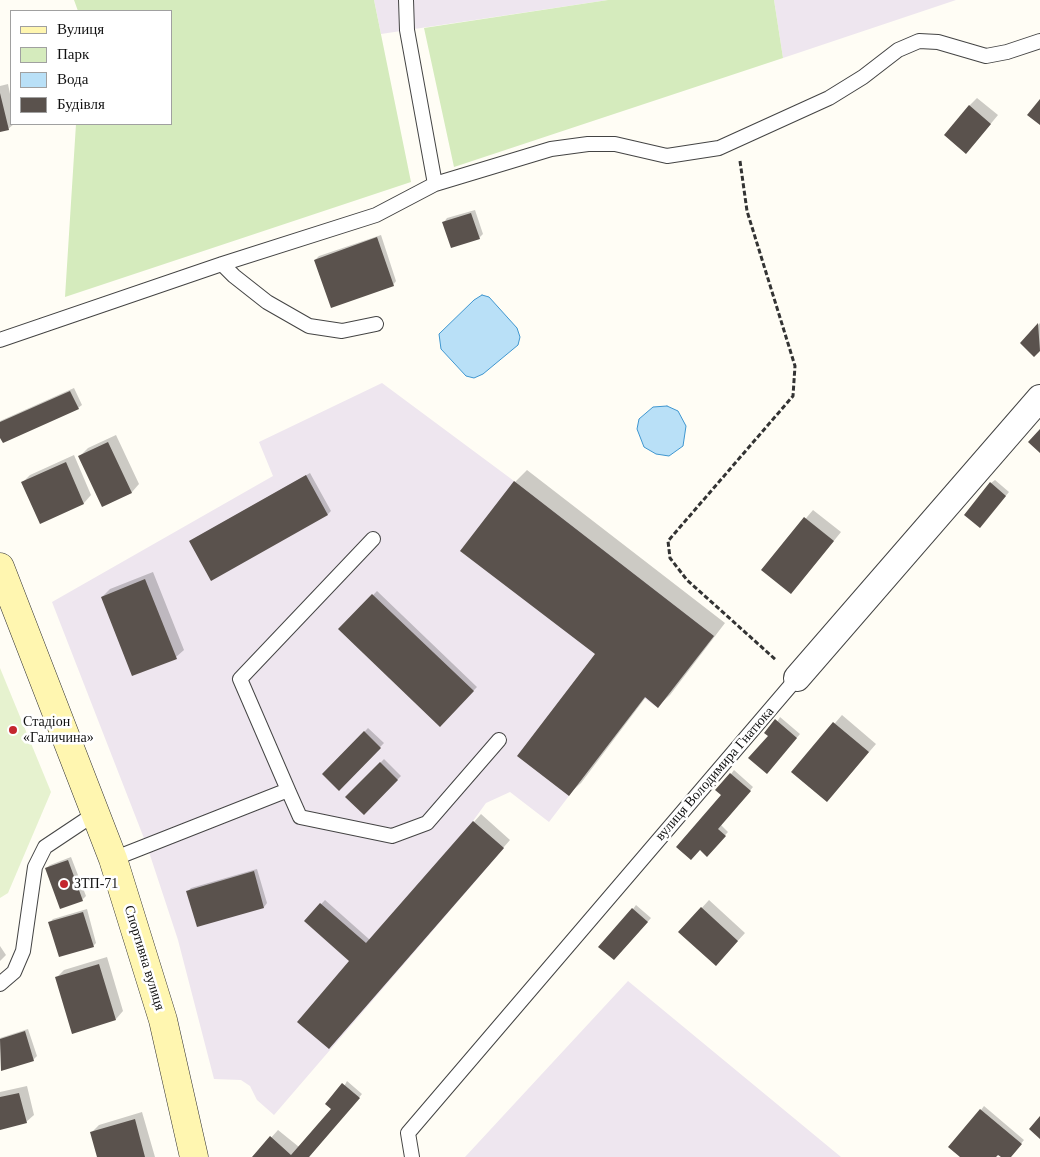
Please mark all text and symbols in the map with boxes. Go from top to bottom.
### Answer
legend [10,10,172,125]
text: Вулиця [57,21,104,37]
text: Парк [57,46,89,62]
text: Вода [57,71,88,87]
text: Будівля [57,96,105,112]
street label: вулиця Володимира Гнатюка [652,704,778,844]
place label: Стадіон «Галичина» [23,714,94,746]
marker: Стадіон «Галичина» [7,724,19,736]
place label: ЗТП-71 [74,876,118,892]
marker: ЗТП-71 [58,878,70,890]
street label: Спортивна вулиця [120,903,168,1013]

